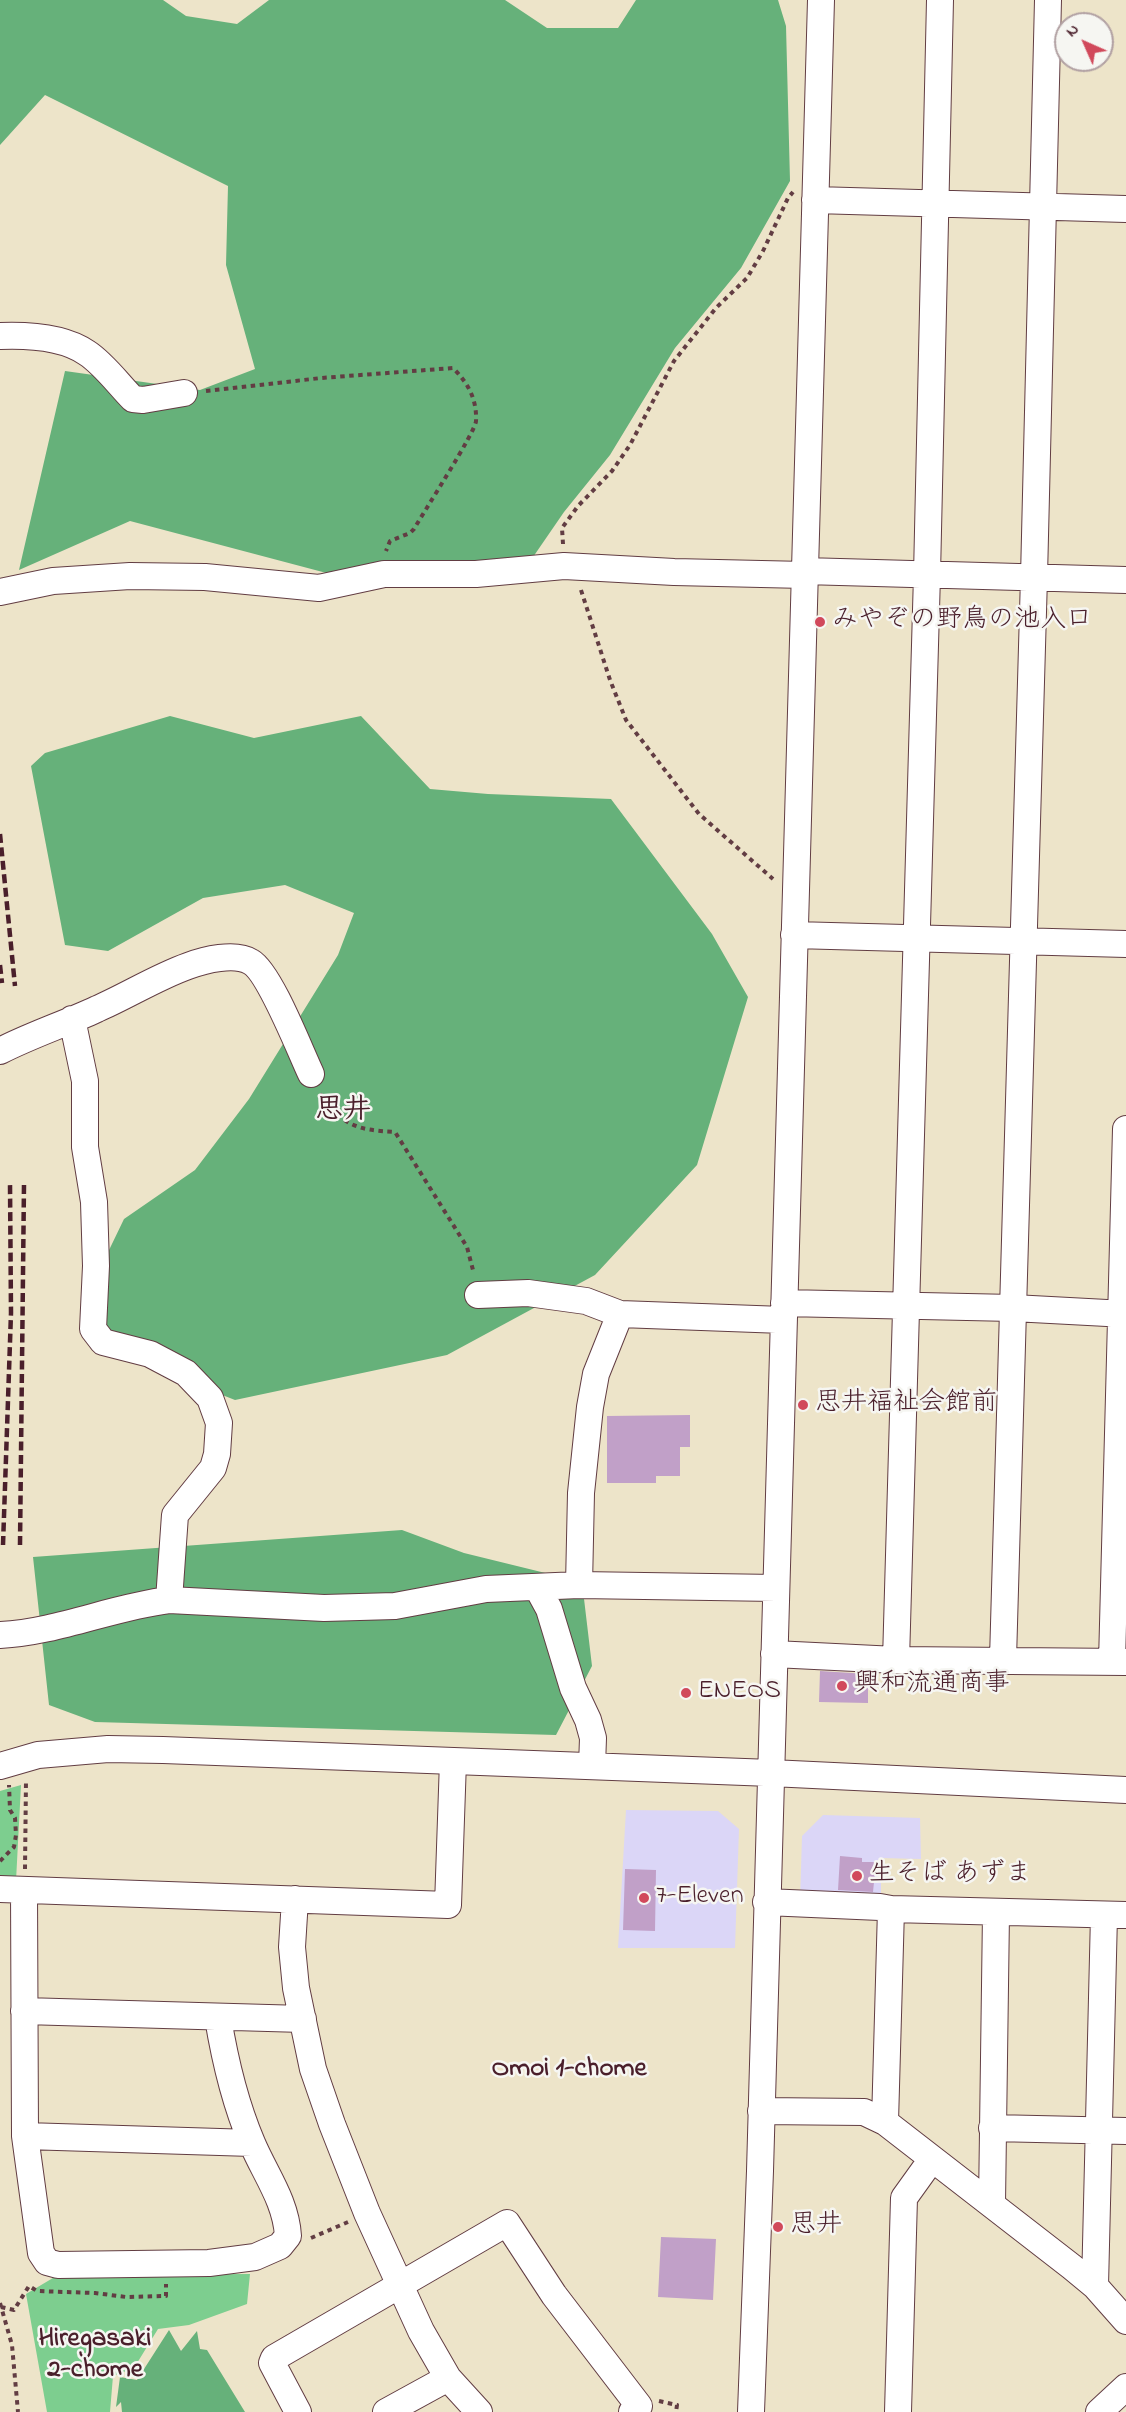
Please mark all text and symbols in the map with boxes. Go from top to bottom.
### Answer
north arrow [1054,12,1114,72]
text: N [1060,18,1085,43]
place label: みやぞの野鳥の池入口 [832,606,1092,638]
marker: みやぞの野鳥の池入口 [813,615,827,629]
district label: 思井 [315,1095,371,1129]
place label: 思井福祉会館前 [815,1389,997,1421]
marker: 思井福祉会館前 [796,1398,810,1412]
place label: 興和流通商事 [854,1670,1010,1702]
place label: ENEOS [698,1677,781,1709]
marker: 興和流通商事 [835,1679,849,1693]
marker: ENEOS [679,1686,693,1700]
place label: 生そば あずま [869,1860,1031,1892]
marker: 生そば あずま [850,1869,864,1883]
place label: 7-Eleven [656,1882,744,1914]
marker: 7-Eleven [637,1891,651,1905]
district label: Omoi 1-chome [492,2055,646,2087]
place label: 思井 [790,2211,842,2243]
marker: 思井 [771,2220,785,2234]
district label: Hiregasaki 2-chome [39,2325,151,2388]

